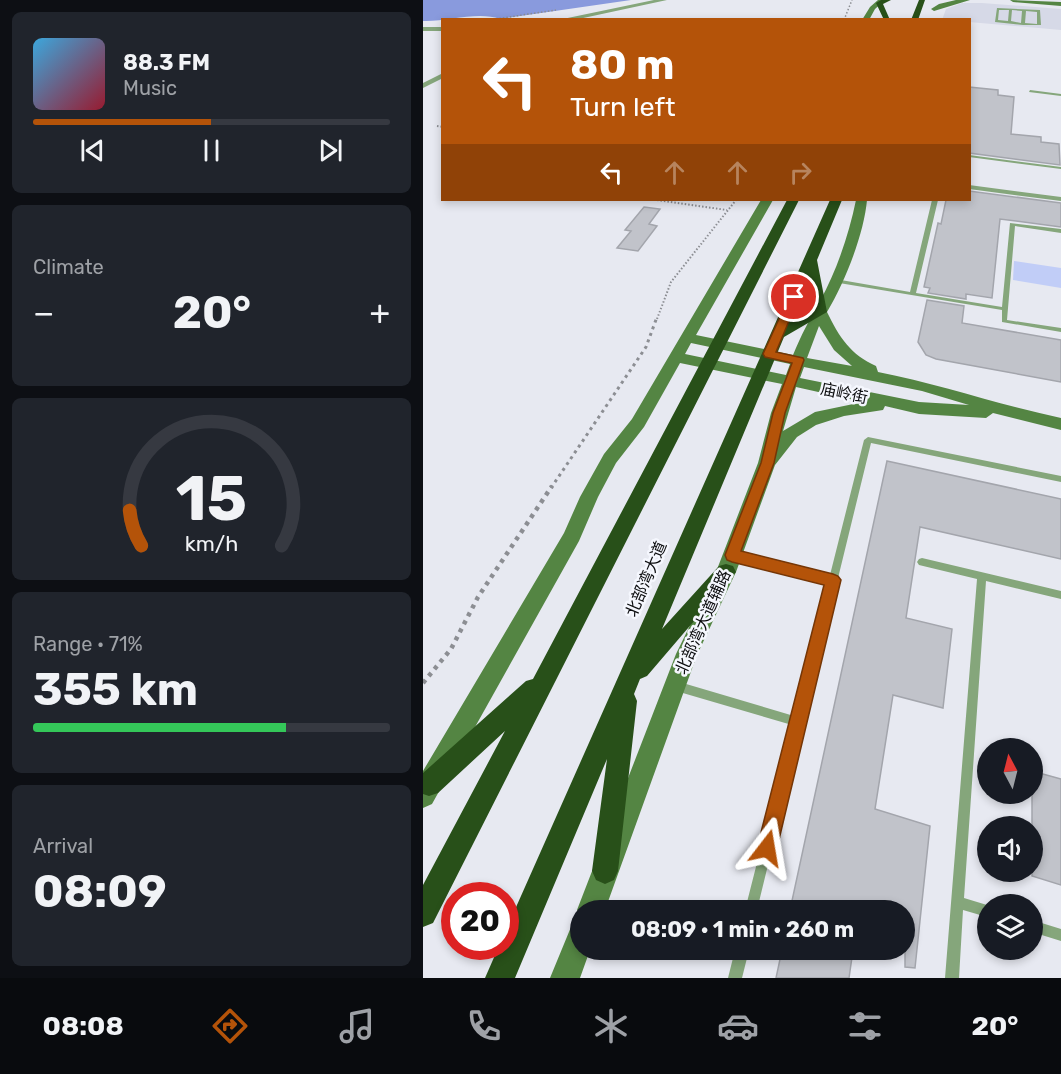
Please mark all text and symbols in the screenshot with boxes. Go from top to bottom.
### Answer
text: 80 m [570,40,674,90]
icon: left [471,42,549,120]
text: 88.3 FM [123,49,210,76]
text: Music [123,76,177,100]
text: Turn left [570,91,675,123]
icon: previous [76,134,109,167]
icon: pause [195,134,228,167]
icon: next [314,134,347,167]
icon: left [595,156,628,189]
icon: ahead [658,156,691,189]
icon: ahead [721,156,754,189]
icon: right [784,156,817,189]
text: Climate [33,255,104,279]
pin [768,271,819,322]
icon: arrive [777,280,810,313]
text: 20° [173,286,251,339]
text: − [33,293,54,332]
text: + [369,293,390,332]
street label: 庙岭街 [819,379,869,407]
text: 15 [176,462,247,536]
text: km/h [185,531,238,556]
street label: 北部湾大道 [622,538,670,620]
street label: 北部湾大道辅路 [672,567,734,677]
text: Range · 71% [33,632,143,656]
text: 355 km [33,663,198,716]
north arrow [977,738,1043,804]
map controls [977,738,1043,960]
position arrow [735,816,799,880]
button: sound [977,816,1043,882]
text: Arrival [33,834,93,858]
text: 08:09 [33,865,167,918]
speed limit sign: 20 [441,882,519,960]
button: layers [977,894,1043,960]
text: 08:09 · 1 min · 260 m [631,916,854,943]
icon: directions [209,1005,251,1047]
icon: music [336,1005,378,1047]
icon: phone [463,1005,505,1047]
icon: climate [590,1005,632,1047]
icon: car [717,1005,759,1047]
icon: filters [844,1005,886,1047]
text: 08:08 [43,1010,124,1042]
text: 20° [971,1010,1018,1042]

